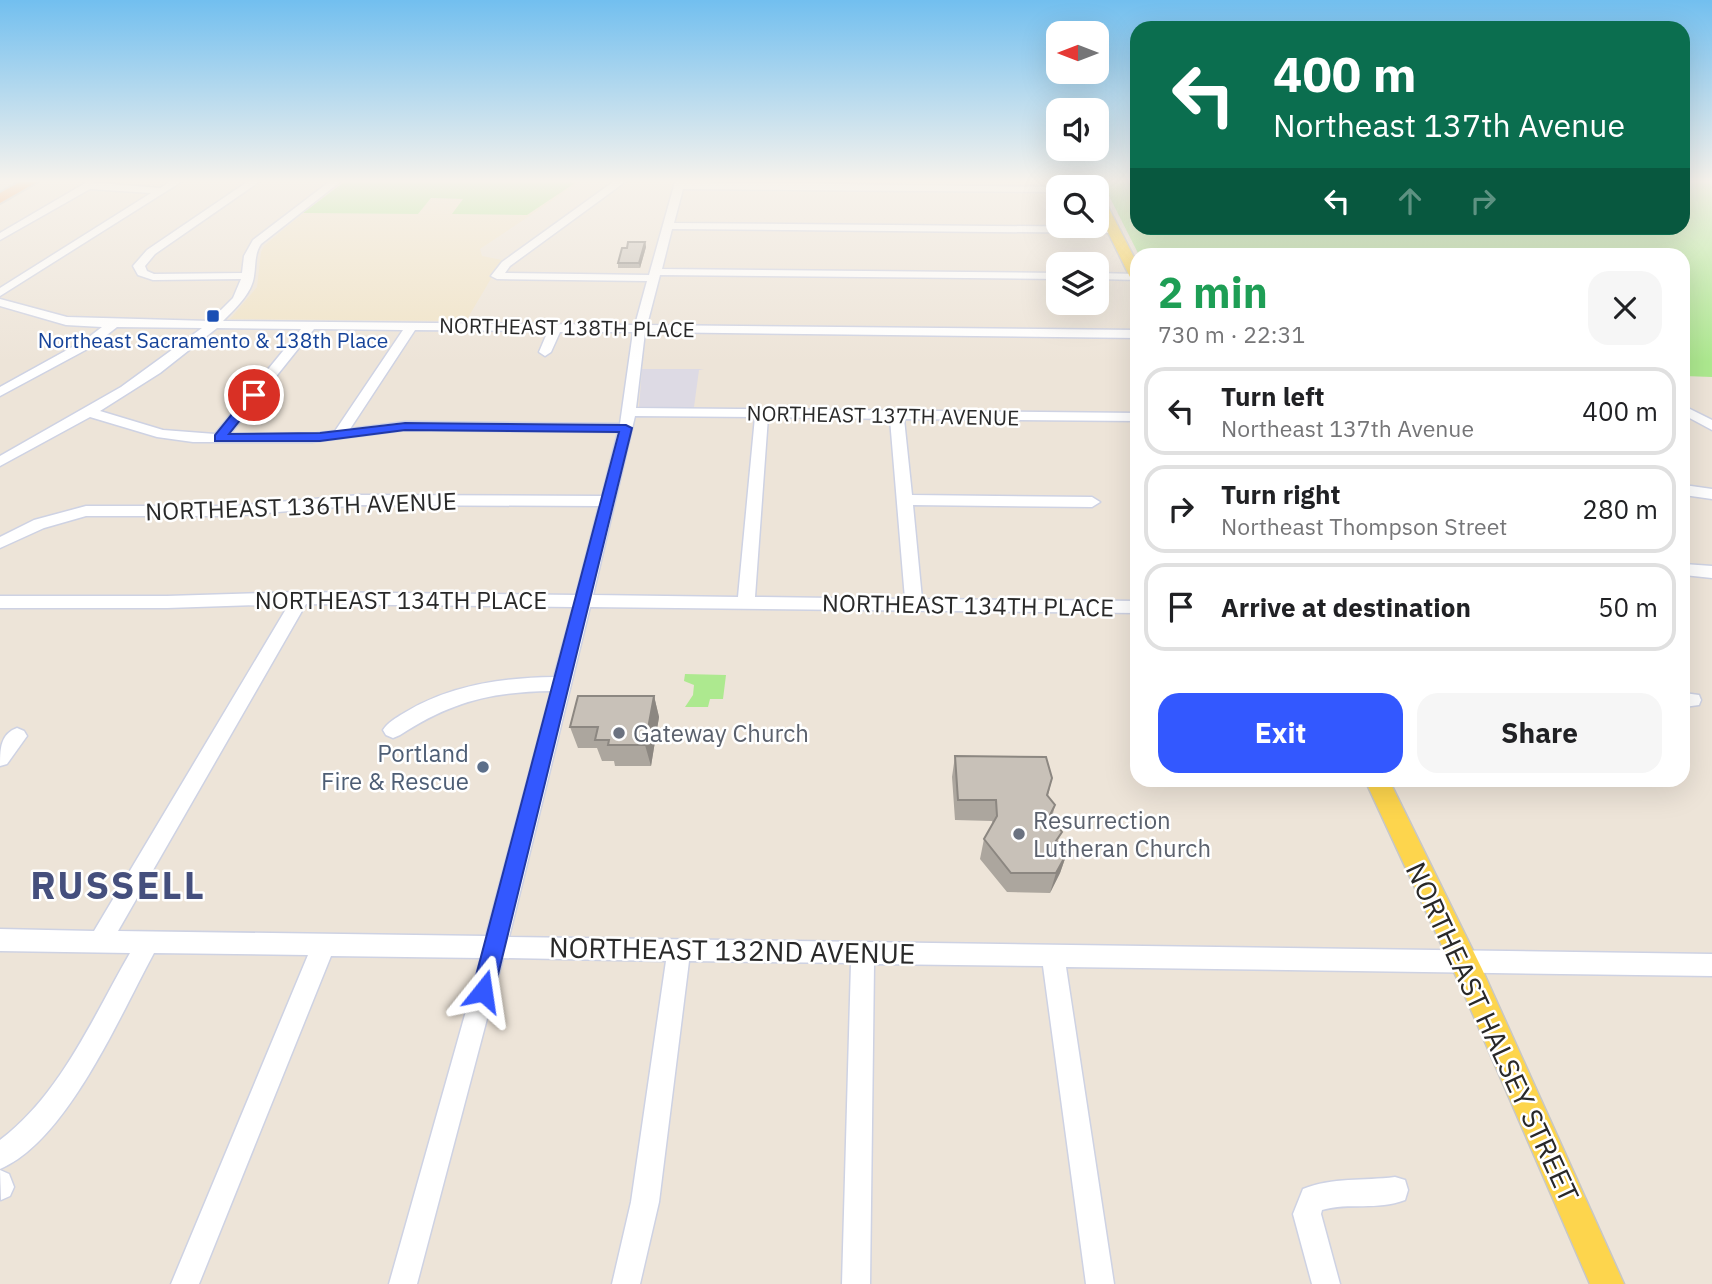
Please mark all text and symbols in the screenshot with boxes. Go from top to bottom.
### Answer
north arrow [1046,21,1110,84]
map controls [1046,21,1109,315]
text: 400 m [1273,42,1417,105]
icon: left [1158,49,1249,140]
button: sound [1046,98,1109,161]
text: Northeast 137th Avenue [1273,104,1625,146]
button: search [1046,175,1109,238]
icon: left [1318,182,1356,220]
icon: ahead [1391,182,1429,220]
icon: right [1464,182,1502,220]
button: layers [1046,252,1109,315]
text: 2 min [1158,265,1268,320]
button: close [1588,271,1662,345]
marker: Northeast Sacramento & 138th Place [205,308,221,324]
street label: NORTHEAST 138TH PLACE [439,311,695,343]
text: 730 m · 22:31 [1158,319,1305,349]
place label: Northeast Sacramento & 138th Place [38,326,388,354]
pin [224,365,284,425]
icon: arrive [235,376,273,414]
text: Turn left [1221,379,1324,413]
icon: left [1162,392,1200,430]
text: 400 m [1582,394,1658,428]
street label: NORTHEAST 137TH AVENUE [746,399,1020,431]
text: Northeast 137th Avenue [1221,413,1474,443]
text: Turn right [1221,477,1340,511]
street label: NORTHEAST 136TH AVENUE [145,485,457,527]
icon: right [1162,490,1200,528]
text: 280 m [1582,492,1658,526]
text: Northeast Thompson Street [1221,511,1507,541]
street label: NORTHEAST 134TH PLACE [255,584,547,616]
street label: NORTHEAST 134TH PLACE [822,586,1114,624]
icon: arrive [1162,588,1200,626]
text: Arrive at destination [1221,590,1471,624]
text: 50 m [1598,590,1658,624]
button: Exit [1158,693,1403,773]
button: Share [1417,693,1662,773]
place label: Gateway Church [633,717,809,749]
marker: Gateway Church [611,725,627,741]
place label: Portland Fire & Rescue [321,737,469,797]
marker: Portland Fire & Rescue [475,759,491,775]
place label: Resurrection Lutheran Church [1033,804,1211,864]
marker: Resurrection Lutheran Church [1011,826,1027,842]
street label: NORTHEAST HALSEY STREET [1398,856,1588,1208]
district label: RUSSELL [30,860,206,909]
street label: NORTHEAST 132ND AVENUE [549,928,915,972]
position arrow [446,954,520,1028]

